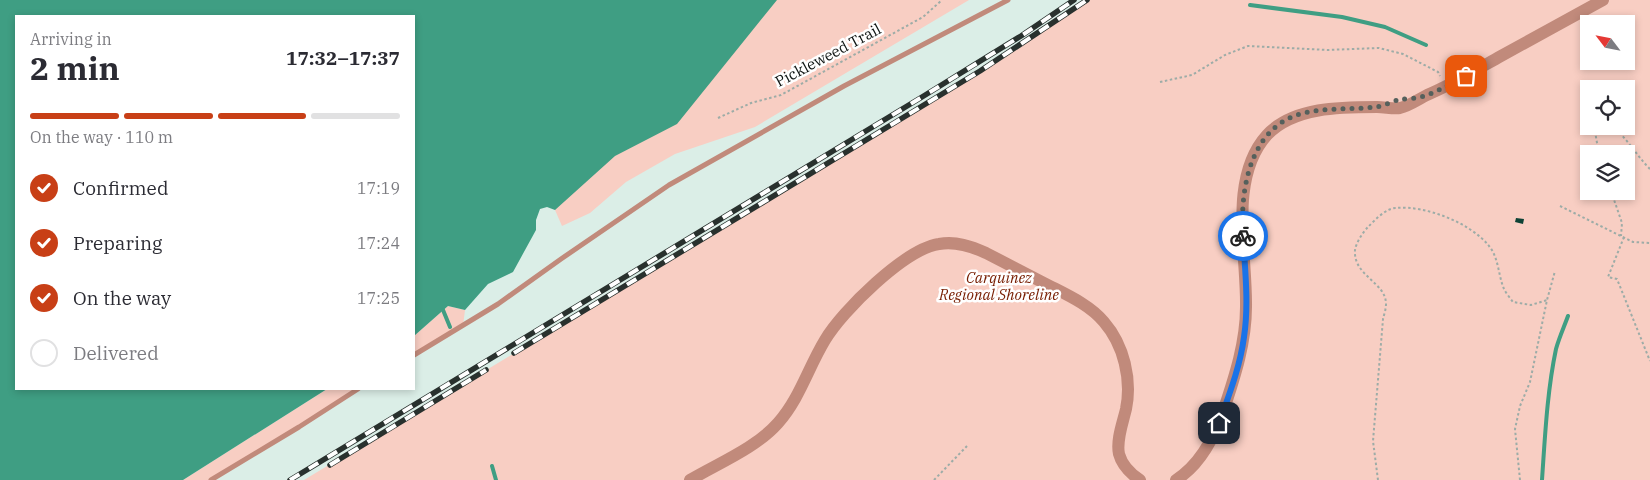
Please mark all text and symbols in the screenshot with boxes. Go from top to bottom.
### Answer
north arrow [1580,15,1635,70]
map controls [1580,15,1635,200]
street label: Pickleweed Trail [772,19,884,91]
text: Arriving in [30,29,112,49]
text: 17:32–17:37 [286,46,400,70]
text: 2 min [30,47,120,89]
pin [1445,55,1487,97]
icon: bag [1452,62,1480,90]
button: locate [1580,80,1635,135]
text: On the way · 110 m [30,127,173,147]
button: layers [1580,145,1635,200]
icon: check [30,174,58,202]
text: Confirmed [73,176,168,200]
text: 17:19 [357,178,400,198]
courier [1218,211,1268,261]
icon: bike [1229,222,1257,250]
icon: check [30,229,58,257]
text: Preparing [73,231,162,255]
text: 17:24 [357,233,400,253]
park label: Carquinez Regional Shoreline [938,268,1059,304]
icon: check [30,284,58,312]
text: On the way [73,286,171,310]
text: 17:25 [357,288,400,308]
text: Delivered [73,341,159,365]
pin [1198,402,1240,444]
icon: home [1205,409,1233,437]

